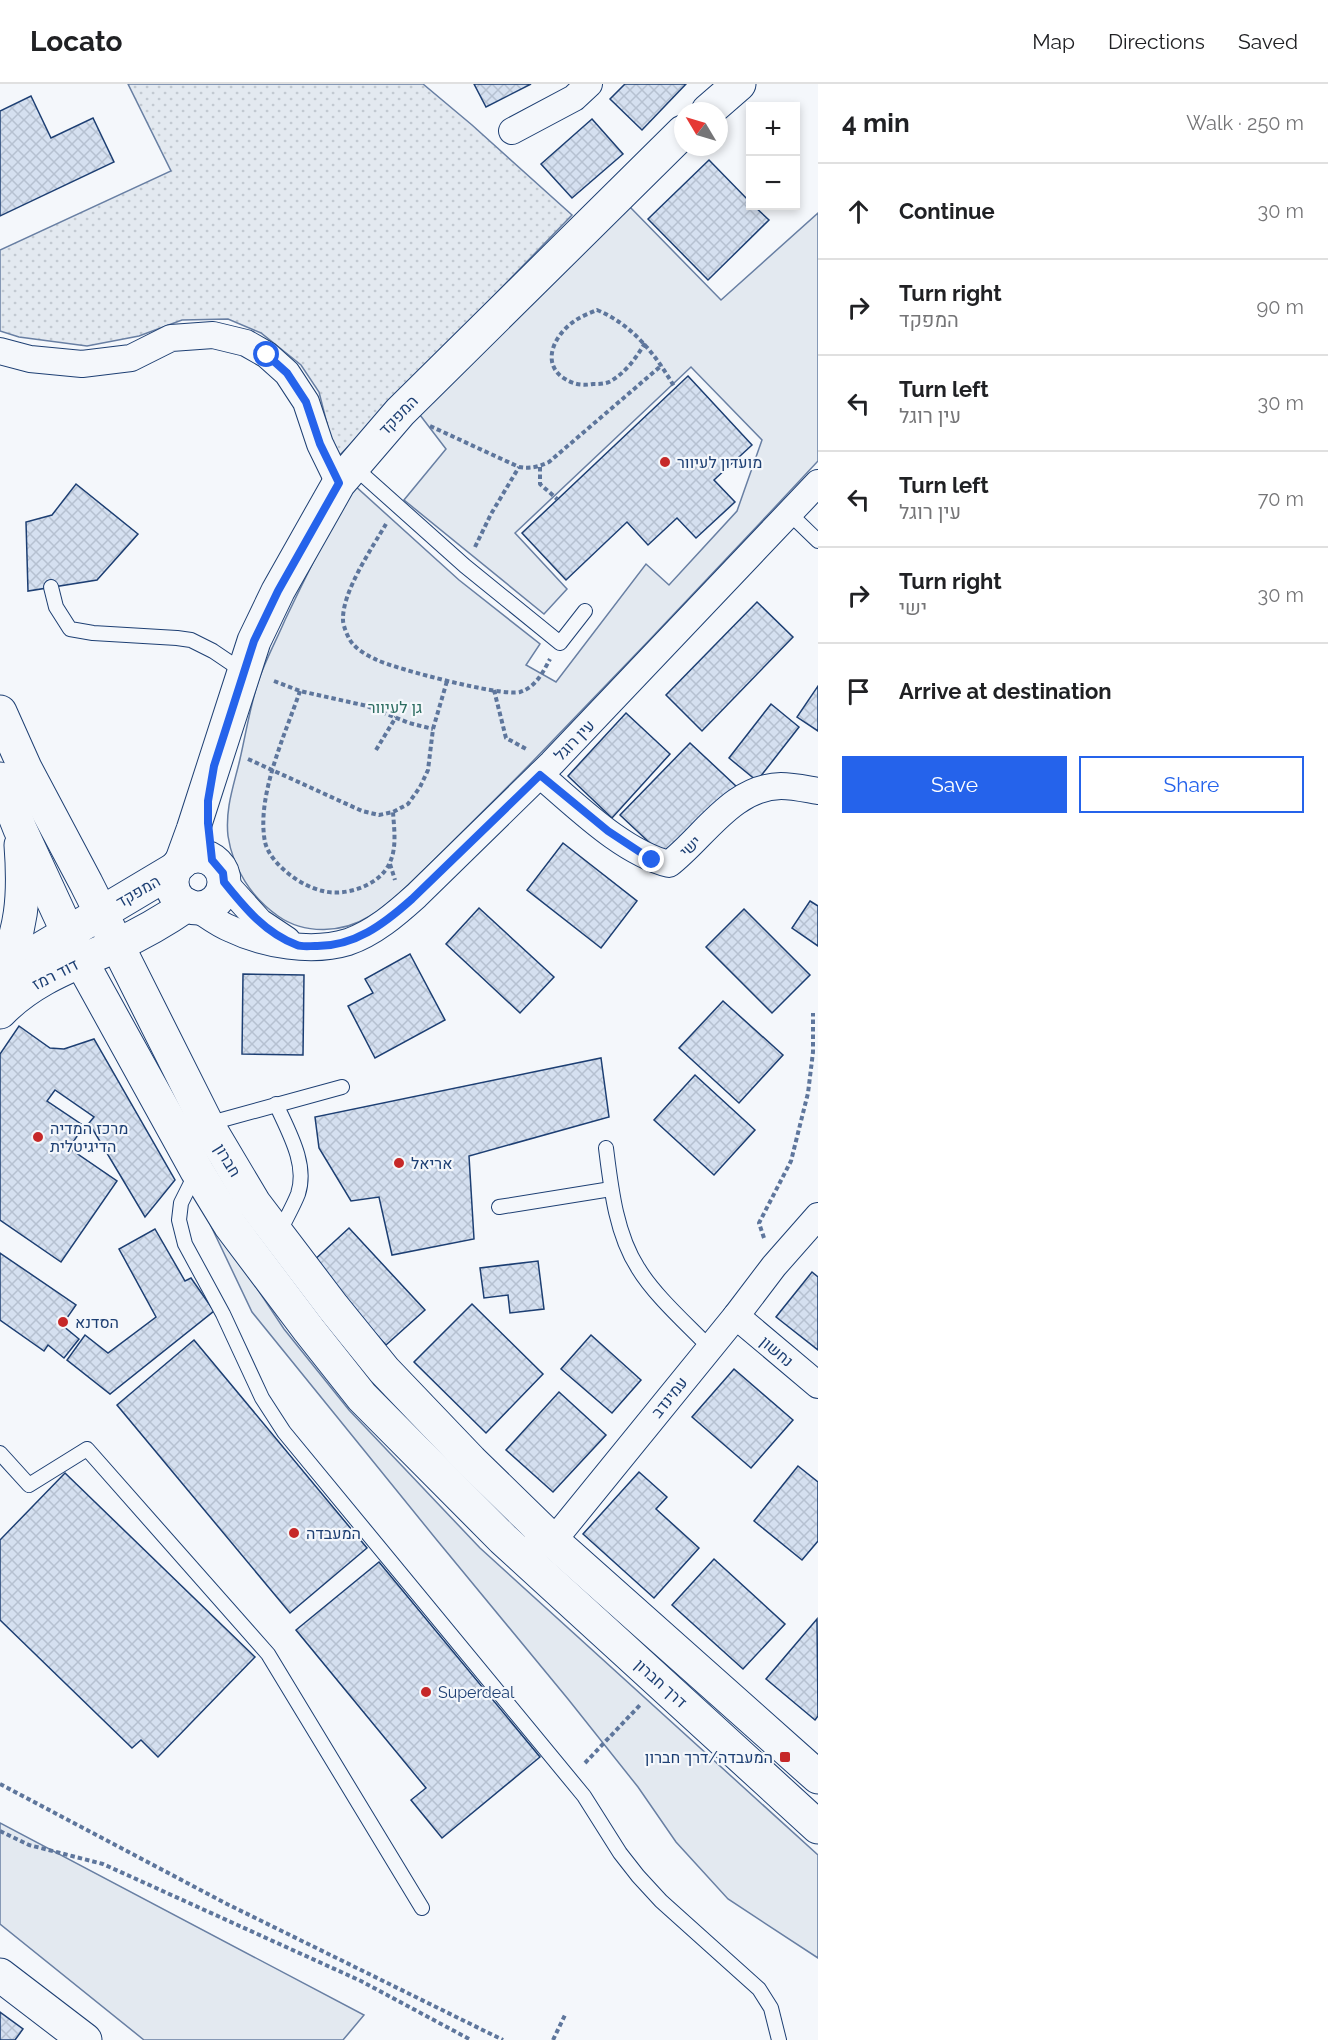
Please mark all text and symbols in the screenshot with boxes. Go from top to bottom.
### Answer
text: Locato [30,25,122,58]
text: Map [1032,29,1075,54]
text: Directions [1108,29,1205,54]
text: Saved [1238,29,1298,54]
north arrow [674,102,728,156]
map controls [746,102,800,210]
button: + [746,102,800,156]
text: 4 min [842,108,910,138]
text: Walk · 250 m [1186,111,1304,135]
button: − [746,156,800,210]
icon: ahead [842,195,875,228]
text: Continue [899,198,995,224]
text: 30 m [1258,199,1304,223]
text: Turn right [899,280,1002,306]
icon: right [842,291,875,324]
text: 90 m [1257,295,1304,319]
text: המפקד [899,308,959,332]
route start [253,341,279,367]
text: Turn left [899,376,989,402]
icon: left [842,387,875,420]
text: 30 m [1258,391,1304,415]
street label: המפקד [375,392,422,439]
text: עין רוגל [899,404,961,428]
place label: מועדון לעיוור [677,453,762,472]
marker: מועדון לעיוור [658,455,672,469]
text: Turn left [899,472,989,498]
icon: left [842,483,875,516]
text: 70 m [1258,487,1304,511]
text: עין רוגל [899,500,961,524]
text: Turn right [899,568,1002,594]
icon: right [842,579,875,612]
text: 30 m [1258,583,1304,607]
text: ישי [899,596,927,620]
icon: arrive [842,675,875,708]
text: Arrive at destination [899,678,1112,704]
park label: גן לעיוור [368,698,422,717]
street label: עין רוגל [550,716,598,765]
button: Save [842,756,1067,813]
button: Share [1079,756,1304,813]
street label: ישי [676,832,705,861]
route end [638,846,664,872]
street label: המפקד [113,871,164,912]
street label: דוד רמז [29,955,81,994]
place label: מרכז המדיה הדיגיטלית [50,1119,128,1156]
marker: מרכז המדיה הדיגיטלית [31,1130,45,1144]
street label: חברון [210,1140,245,1180]
place label: אריאל [411,1154,452,1173]
marker: אריאל [392,1156,406,1170]
place label: הסדנא [75,1313,119,1332]
marker: הסדנא [56,1315,70,1329]
street label: נחשון [756,1332,797,1371]
street label: עמינדב [647,1373,691,1421]
place label: המעבדה [306,1524,361,1543]
marker: המעבדה [287,1526,301,1540]
street label: דרך חברון [631,1655,691,1712]
place label: Superdeal [438,1683,515,1702]
marker: Superdeal [419,1685,433,1699]
place label: המעבדה/דרך חברון [645,1748,773,1767]
marker: המעבדה/דרך חברון [778,1750,792,1764]

